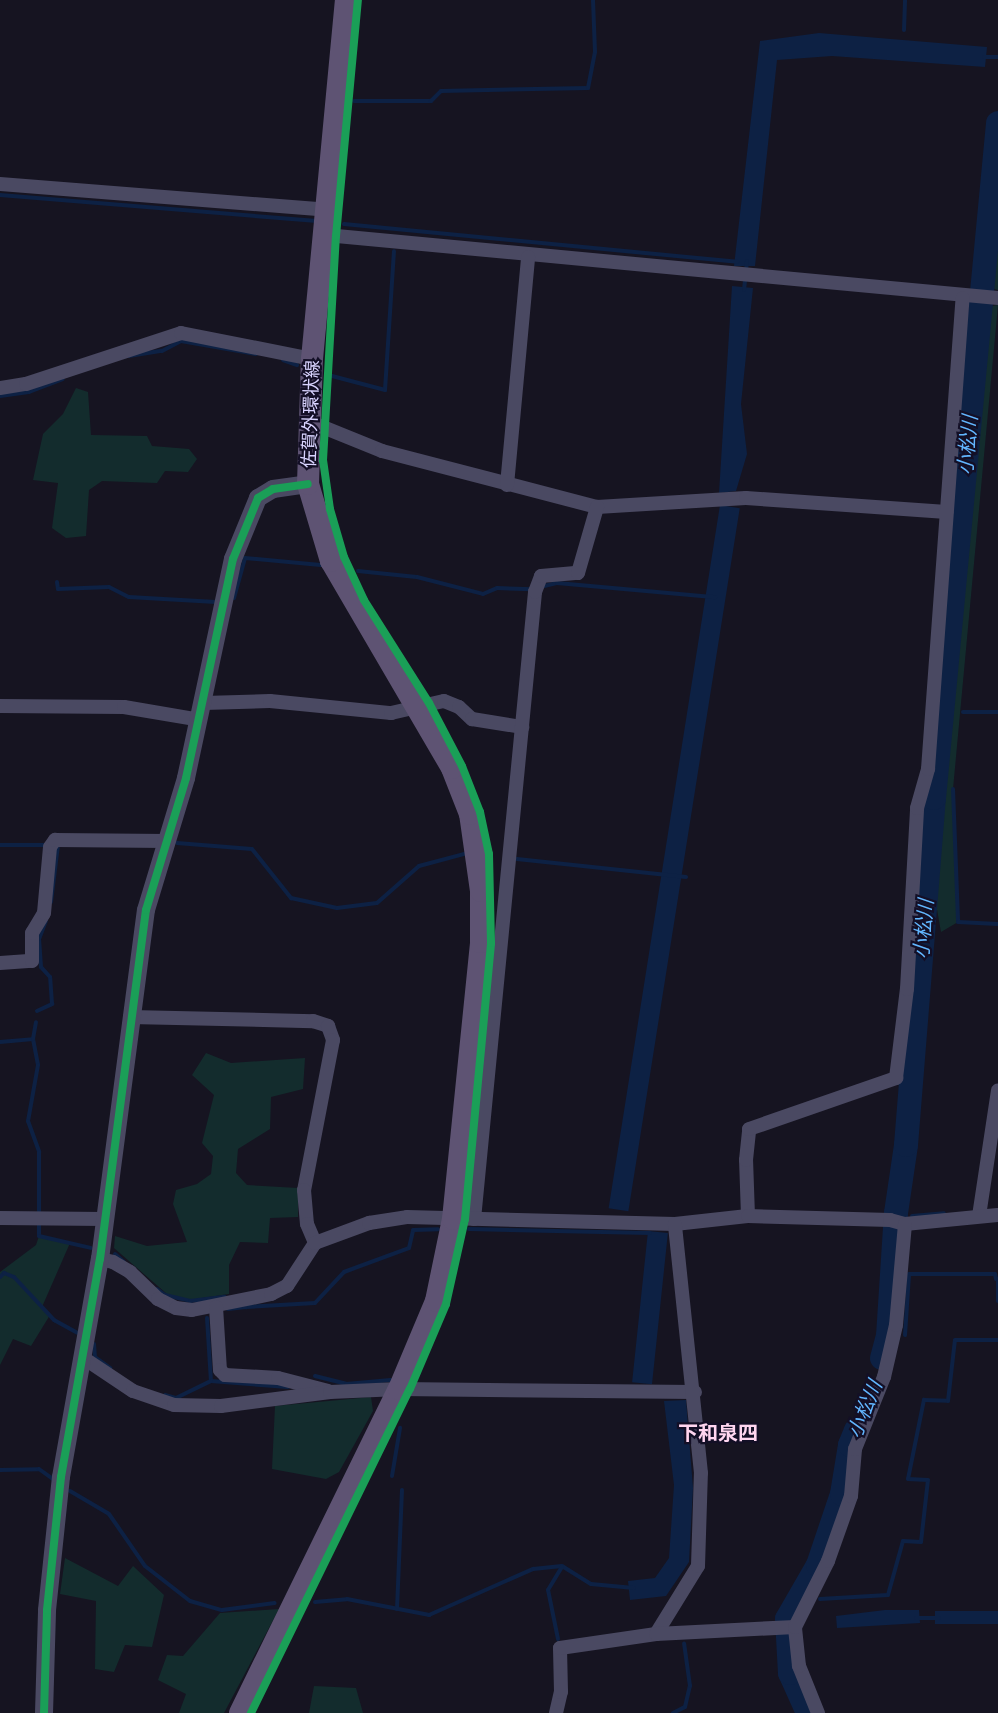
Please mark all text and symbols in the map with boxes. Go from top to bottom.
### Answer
street label: 佐賀外環状線 [298,360,324,468]
water label: 小松川 [952,414,982,476]
water label: 小松川 [908,898,938,960]
water label: 小松川 [842,1377,886,1441]
district label: 下和泉四 [678,1420,758,1444]

